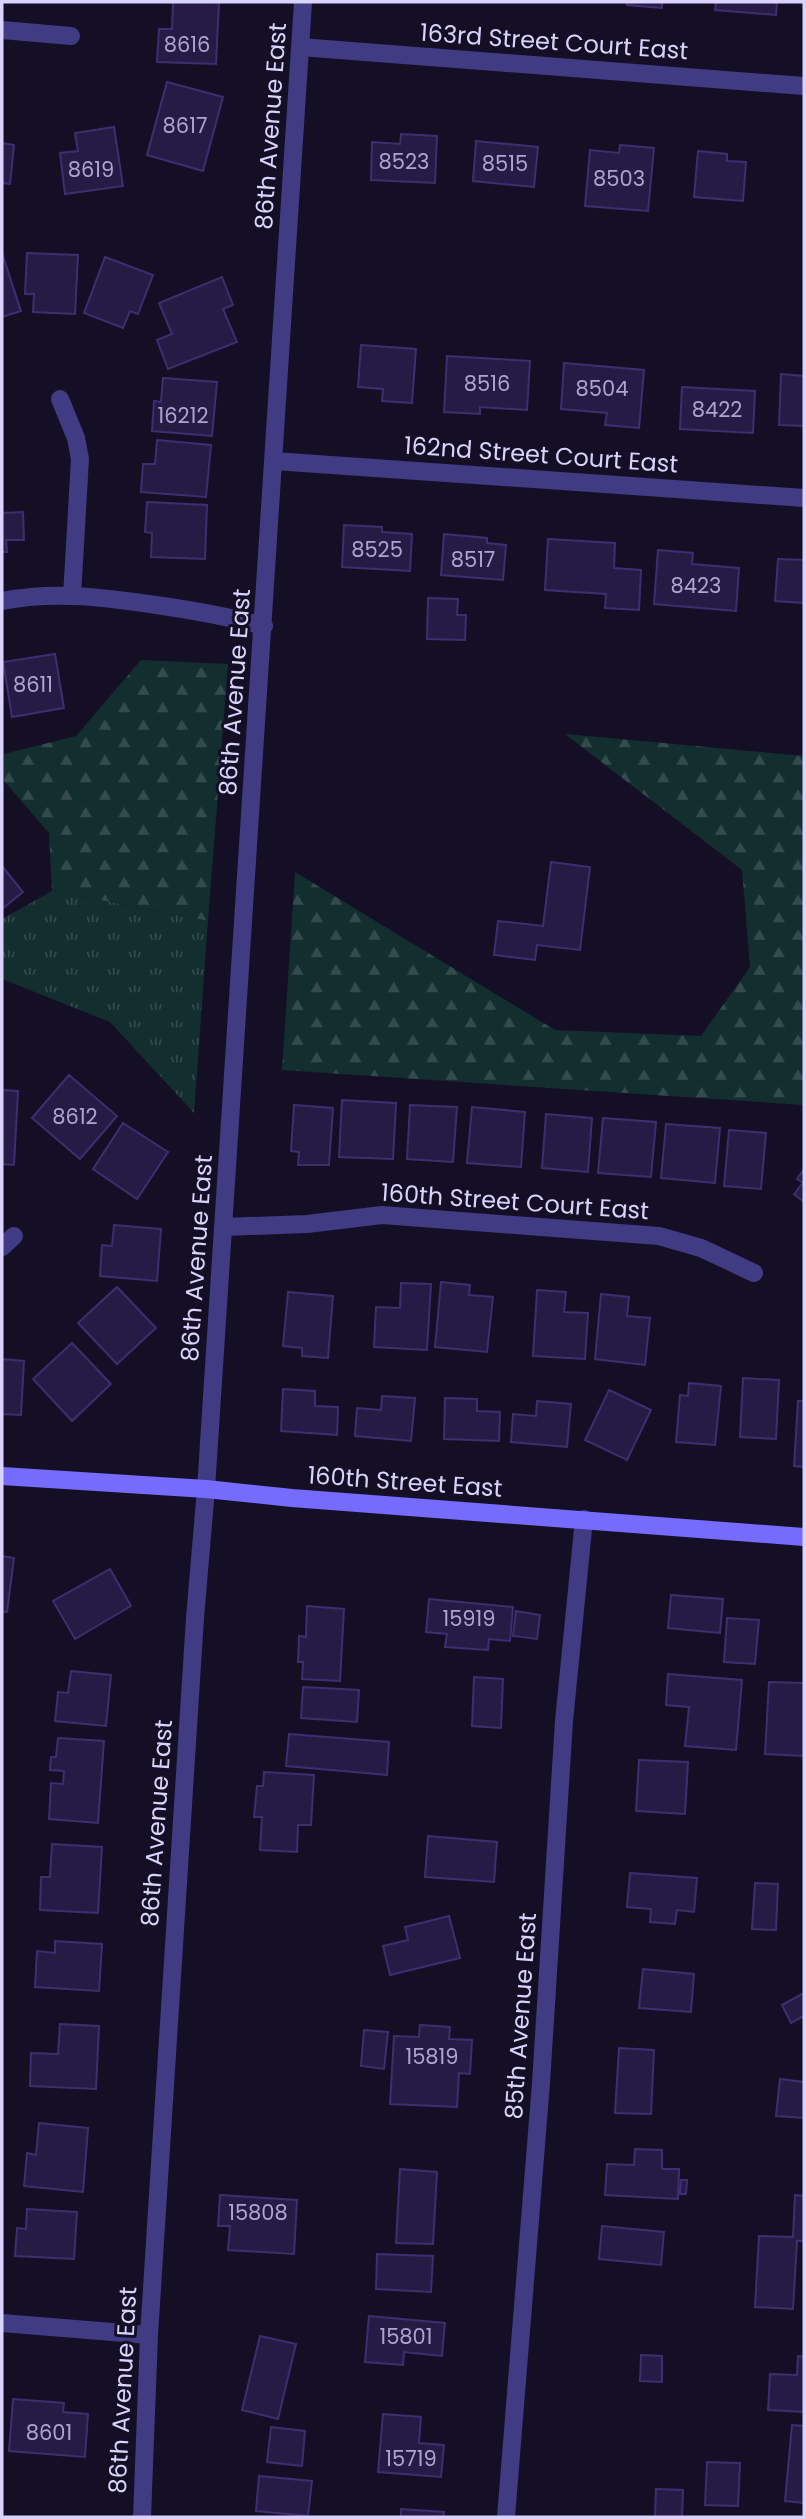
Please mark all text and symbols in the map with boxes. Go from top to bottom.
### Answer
street label: 163rd Street Court East [419,16,689,67]
street label: 86th Avenue East [247,21,294,230]
house number: 8616 [164,30,210,59]
house number: 8617 [163,111,207,140]
house number: 8523 [379,147,429,176]
house number: 8515 [482,149,528,178]
house number: 8619 [68,155,114,184]
house number: 8503 [593,164,645,193]
house number: 8516 [464,369,510,398]
house number: 8504 [576,374,628,403]
house number: 8422 [692,395,742,424]
house number: 16212 [158,401,208,430]
street label: 162nd Street Court East [403,428,679,481]
house number: 8525 [351,535,403,564]
house number: 8517 [451,545,495,574]
house number: 8423 [671,571,721,600]
street label: 86th Avenue East [211,587,258,796]
house number: 8611 [13,670,53,699]
house number: 8612 [52,1102,98,1131]
street label: 86th Avenue East [173,1153,220,1362]
street label: 160th Street Court East [380,1176,650,1227]
street label: 160th Street East [307,1458,503,1505]
house number: 15919 [442,1604,496,1633]
street label: 86th Avenue East [133,1718,180,1927]
street label: 85th Avenue East [497,1912,544,2120]
house number: 15819 [405,2042,459,2071]
house number: 15808 [228,2198,288,2227]
street label: 86th Avenue East [101,2286,144,2494]
house number: 15801 [379,2322,433,2351]
house number: 8601 [26,2418,72,2447]
house number: 15719 [385,2444,437,2473]

